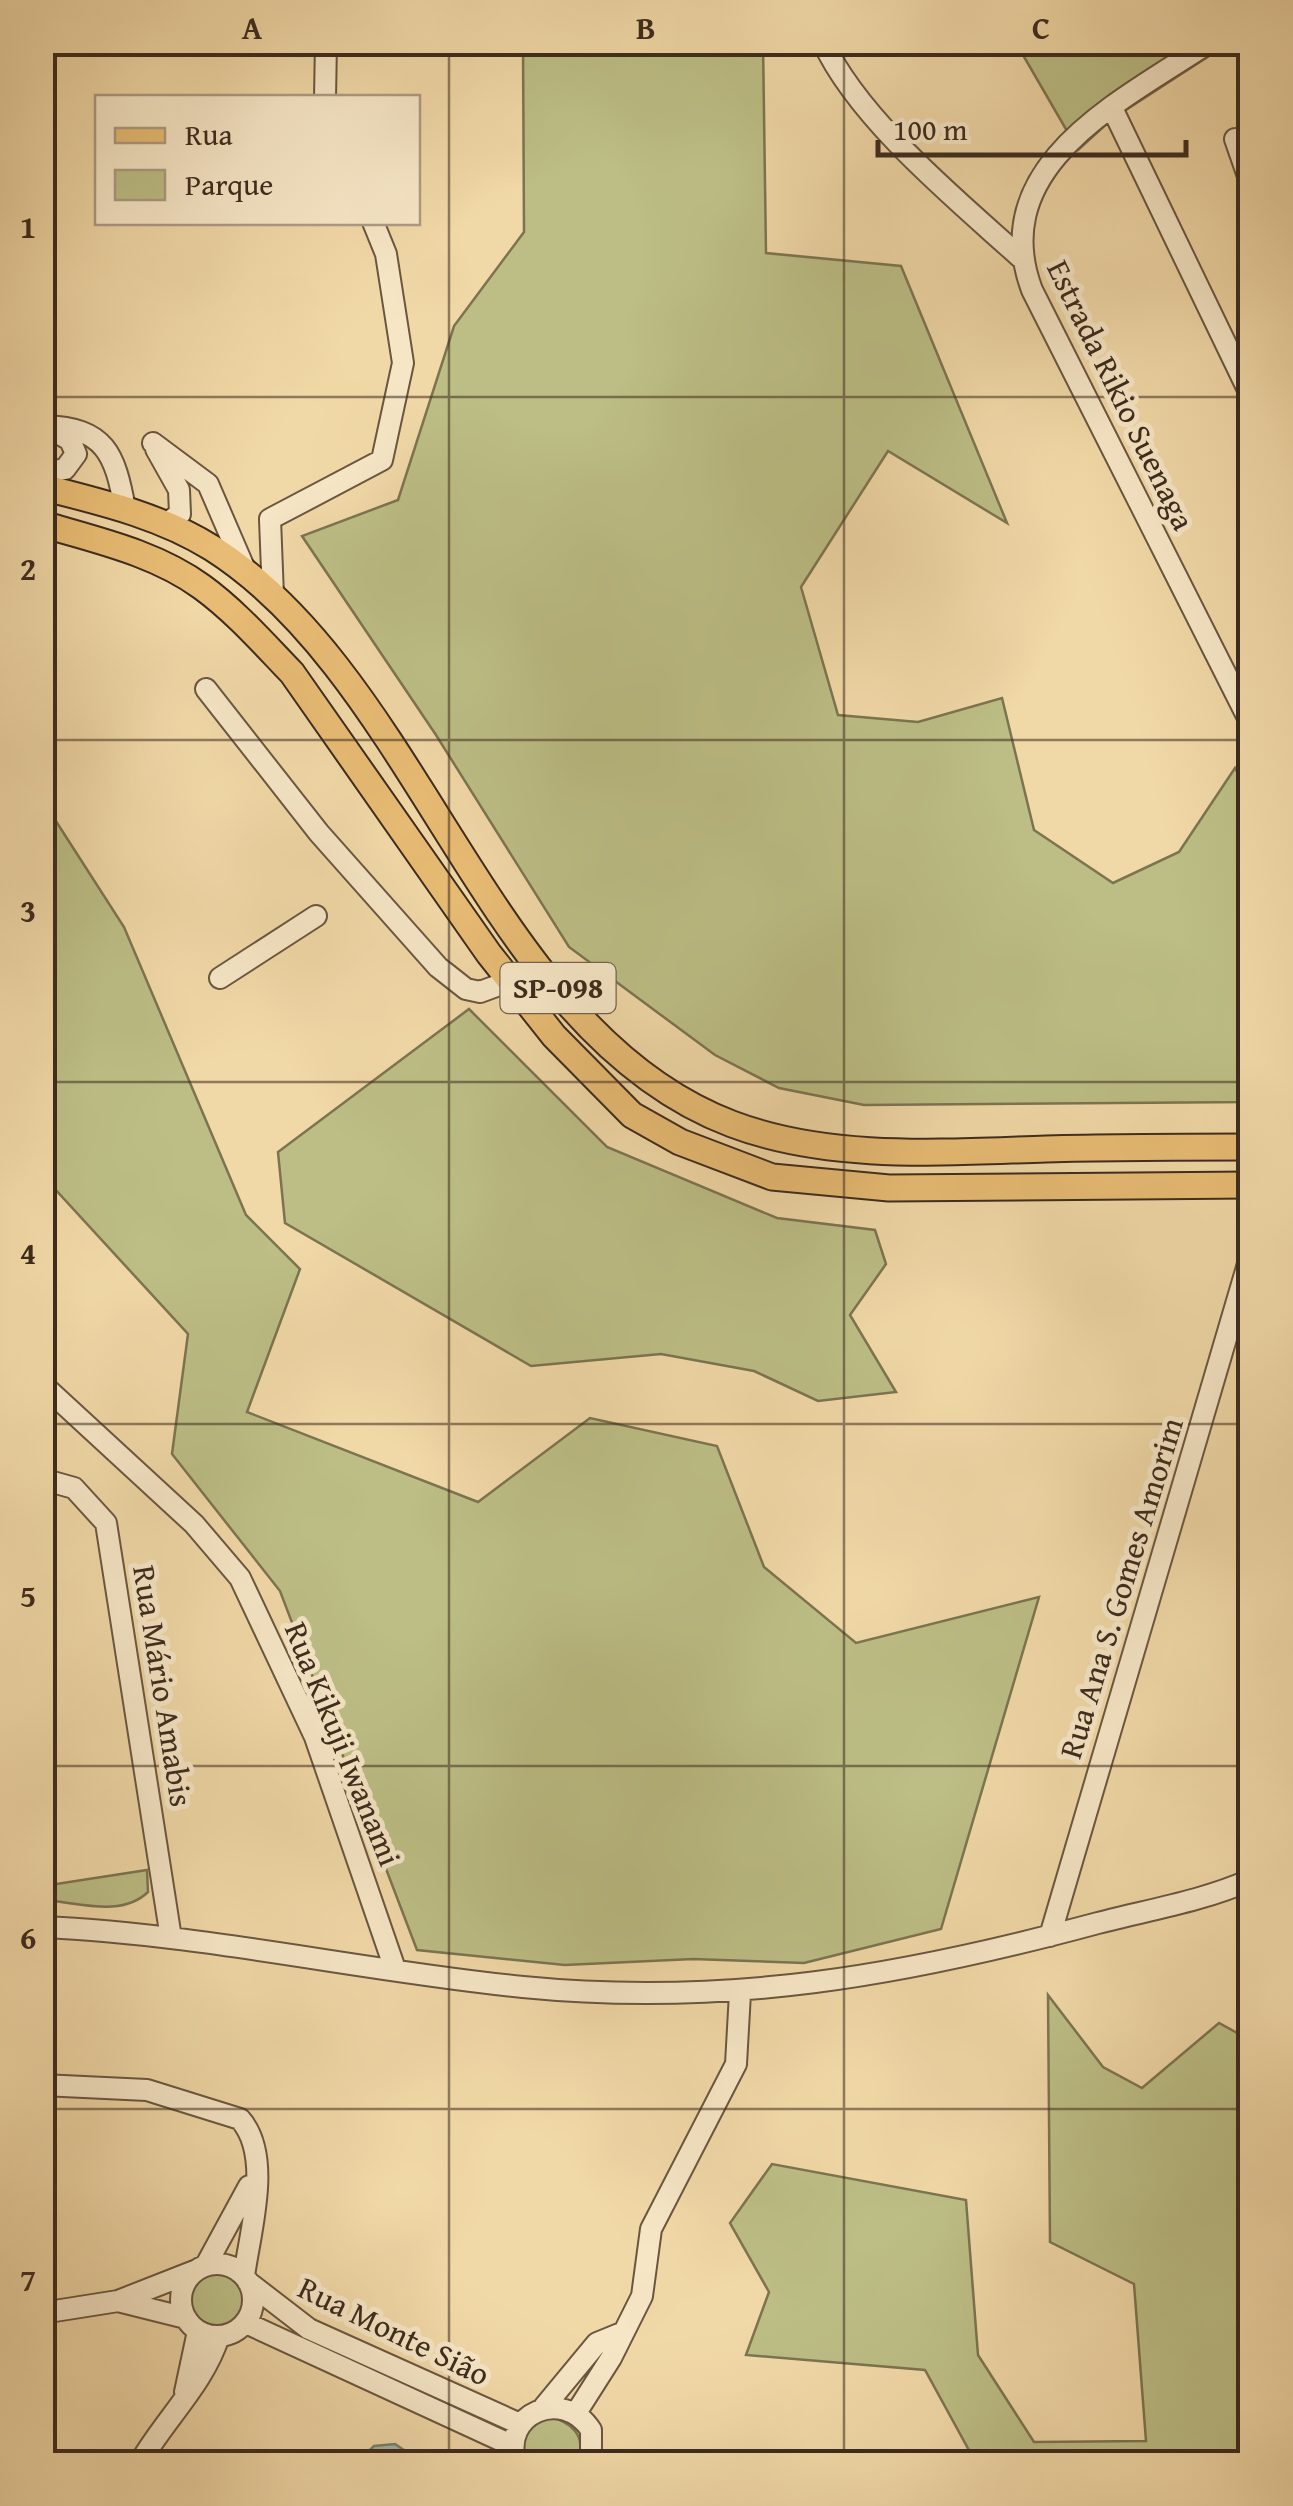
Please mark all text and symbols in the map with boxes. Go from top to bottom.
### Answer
text: A [242,4,263,51]
text: B [636,4,656,51]
text: C [1032,4,1050,51]
legend [95,95,420,225]
scale bar [878,95,1186,157]
text: 100 m [893,107,968,151]
text: Rua [185,112,233,156]
text: Parque [185,162,273,206]
text: 1 [20,203,36,250]
street label: Estrada Rikio Suenaga [1036,252,1207,538]
text: 2 [20,545,36,592]
text: 3 [20,887,36,934]
road number: SP-098 [500,963,616,1013]
text: 4 [20,1229,36,1276]
street label: Rua Ana S. Gomes Amorim [1046,1412,1195,1764]
street label: Rua Mário Amabis [121,1562,206,1810]
text: 5 [20,1572,36,1619]
street label: Rua Kikuji Iwanami [273,1615,414,1873]
text: 6 [20,1914,36,1961]
text: 7 [20,2256,36,2303]
street label: Rua Monte Sião [291,2264,498,2397]

